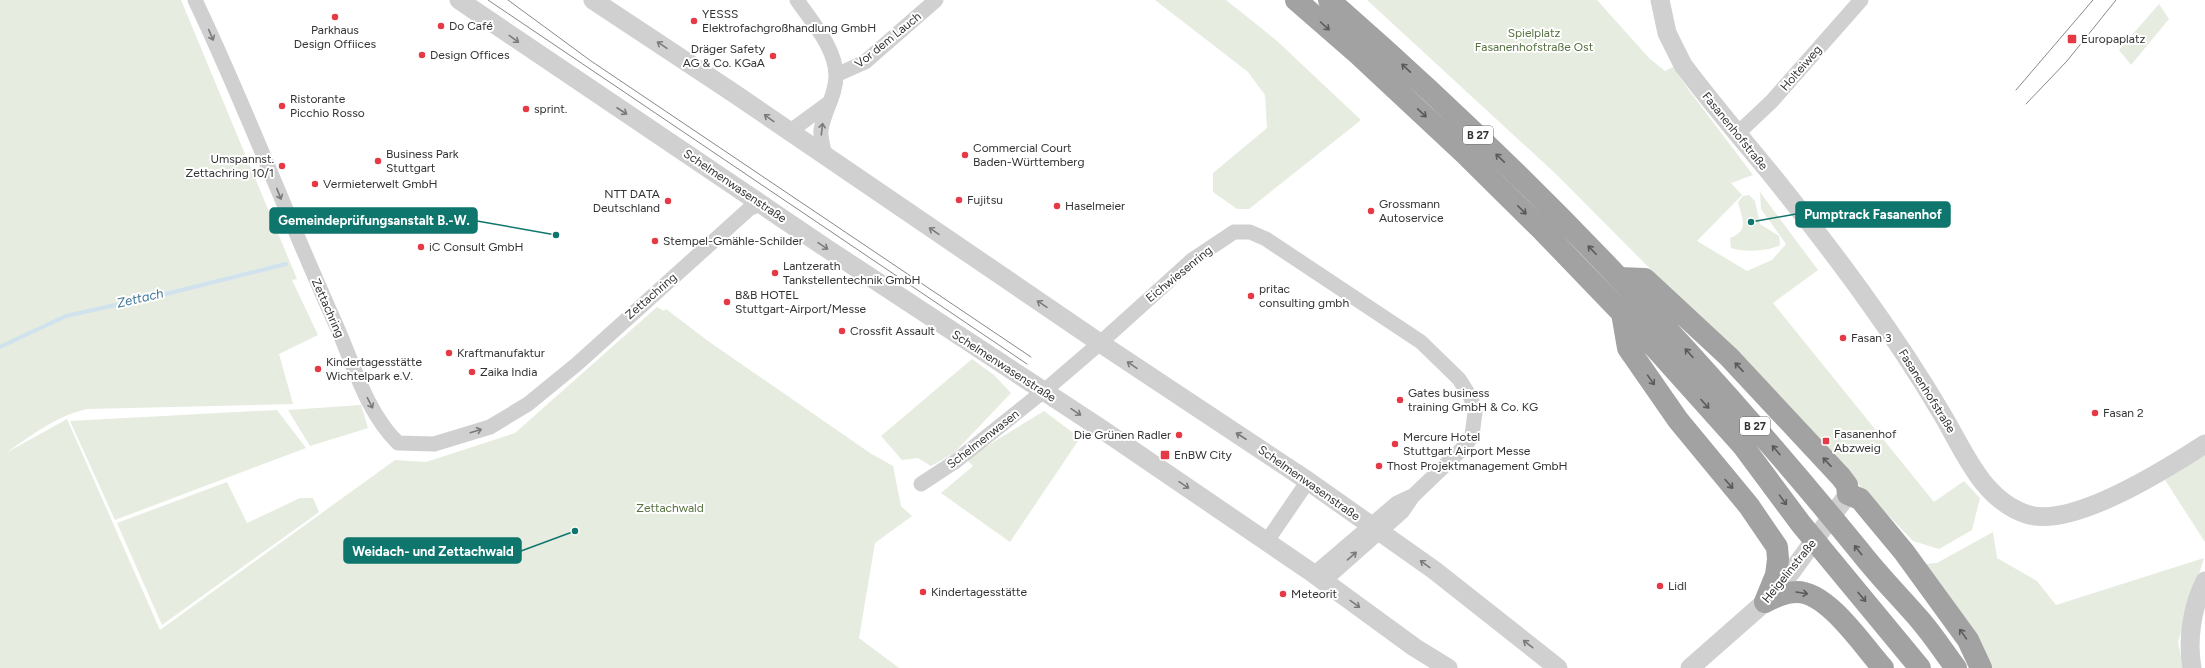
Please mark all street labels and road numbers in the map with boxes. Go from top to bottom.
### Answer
street label: Vor dem Lauch [852,9,924,71]
street label: Holteiweg [1778,43,1824,93]
street label: Fasanenhofstraße [1699,89,1771,173]
road number: B 27 [1463,126,1493,144]
street label: Schelmenwasenstraße [681,146,789,226]
street label: Eichwiesenring [1143,243,1215,305]
street label: Zettachring [623,270,679,322]
street label: Zettachring [309,276,347,340]
street label: Schelmenwasenstraße [949,327,1059,405]
street label: Fasanenhofstraße [1896,347,1959,436]
street label: Schelmenwasen [944,406,1022,471]
road number: B 27 [1740,417,1770,435]
street label: Schelmenwasenstraße [1255,443,1363,524]
street label: Heigelinstraße [1759,536,1819,606]

